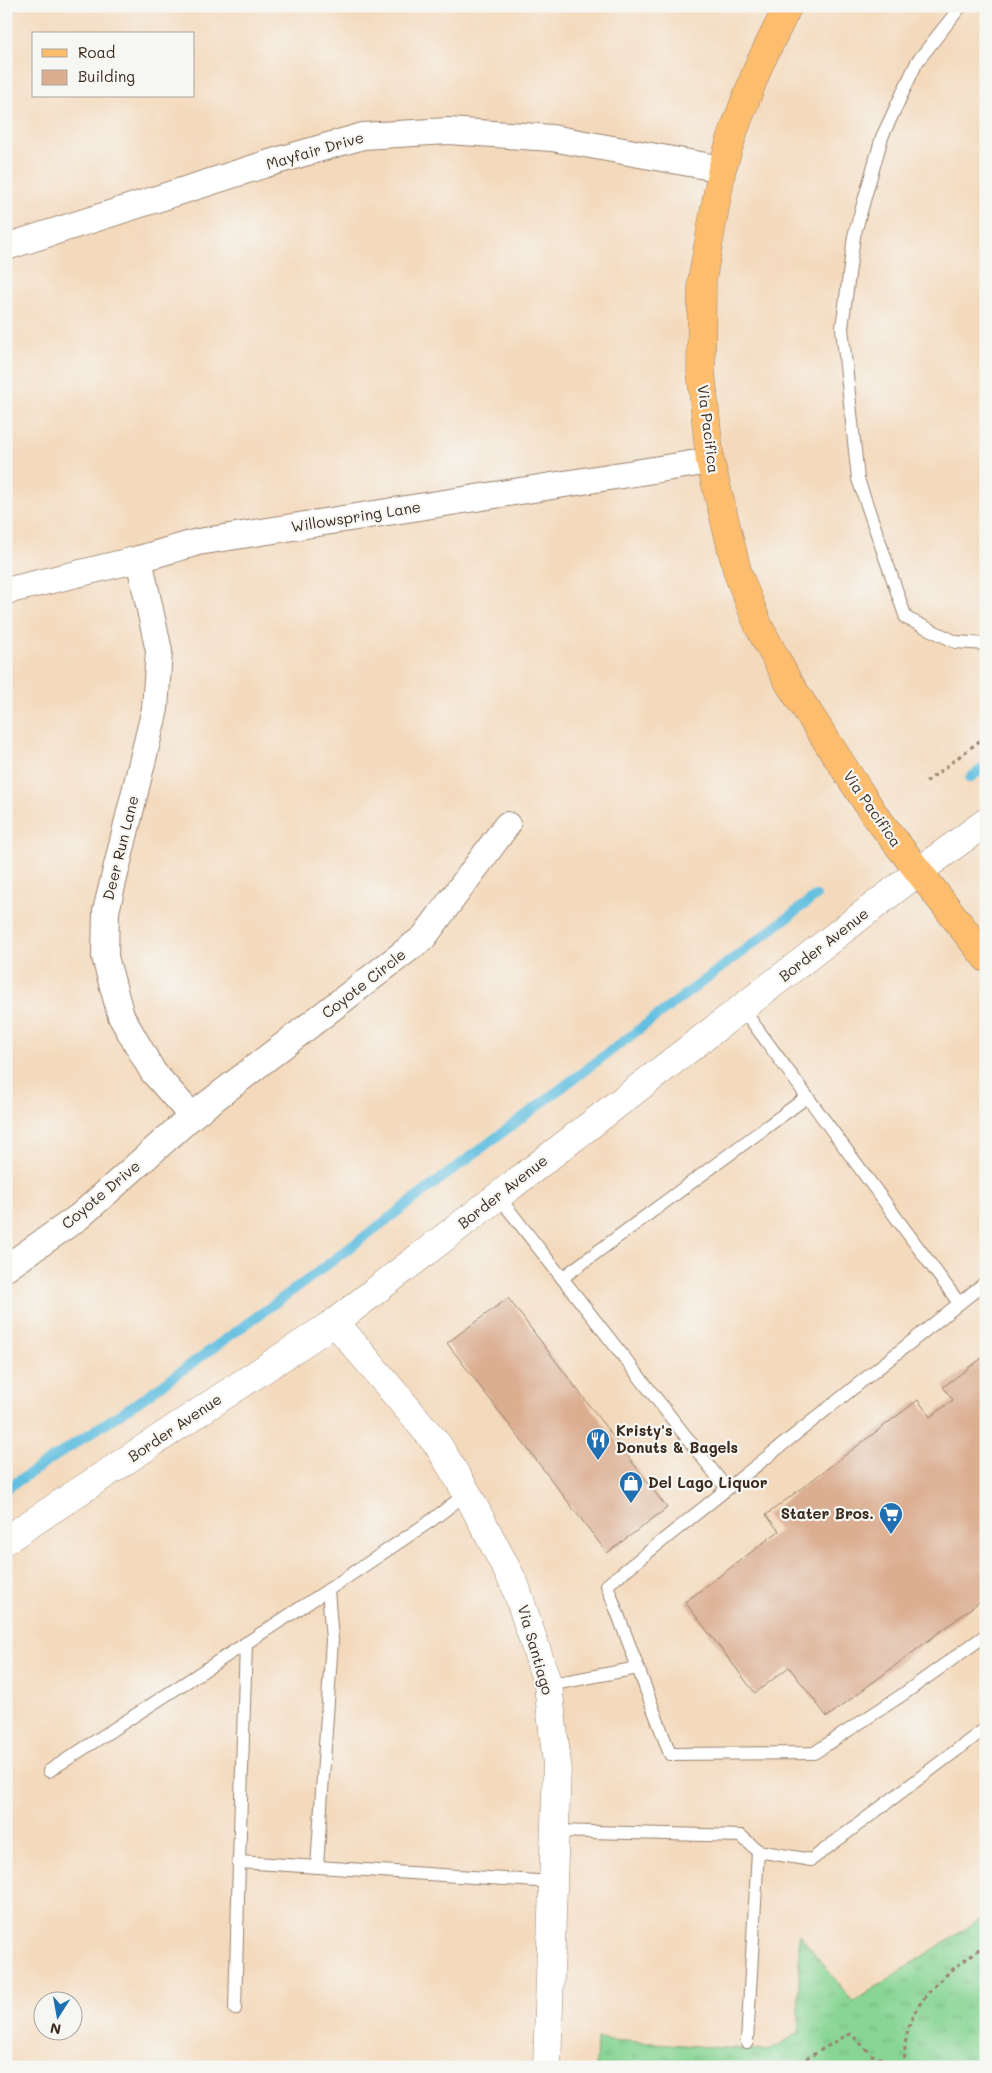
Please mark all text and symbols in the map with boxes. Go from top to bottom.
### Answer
legend [32,32,195,98]
text: Road [78,42,115,62]
text: Building [78,66,135,86]
street label: Mayfair Drive [263,127,366,174]
street label: Via Pacifica [694,384,724,474]
street label: Willowspring Lane [290,496,422,536]
street label: Via Pacifica [839,766,907,851]
street label: Deer Run Lane [97,793,143,902]
street label: Border Avenue [774,903,872,986]
street label: Coyote Circle [317,944,410,1022]
street label: Border Avenue [453,1150,551,1233]
street label: Coyote Drive [57,1156,144,1233]
street label: Border Avenue [124,1388,225,1466]
place label: Kristy's Donuts & Bagels [616,1420,738,1457]
restaurant icon: Kristy's Donuts & Bagels [585,1427,611,1461]
shop icon: Del Lago Liquor [618,1470,644,1504]
place label: Del Lago Liquor [648,1472,768,1492]
supermarket icon: Stater Bros. [878,1501,904,1535]
place label: Stater Bros. [781,1503,874,1523]
street label: Via Santiago [514,1602,558,1697]
north arrow [32,1990,82,2040]
text: N [48,2019,62,2040]

